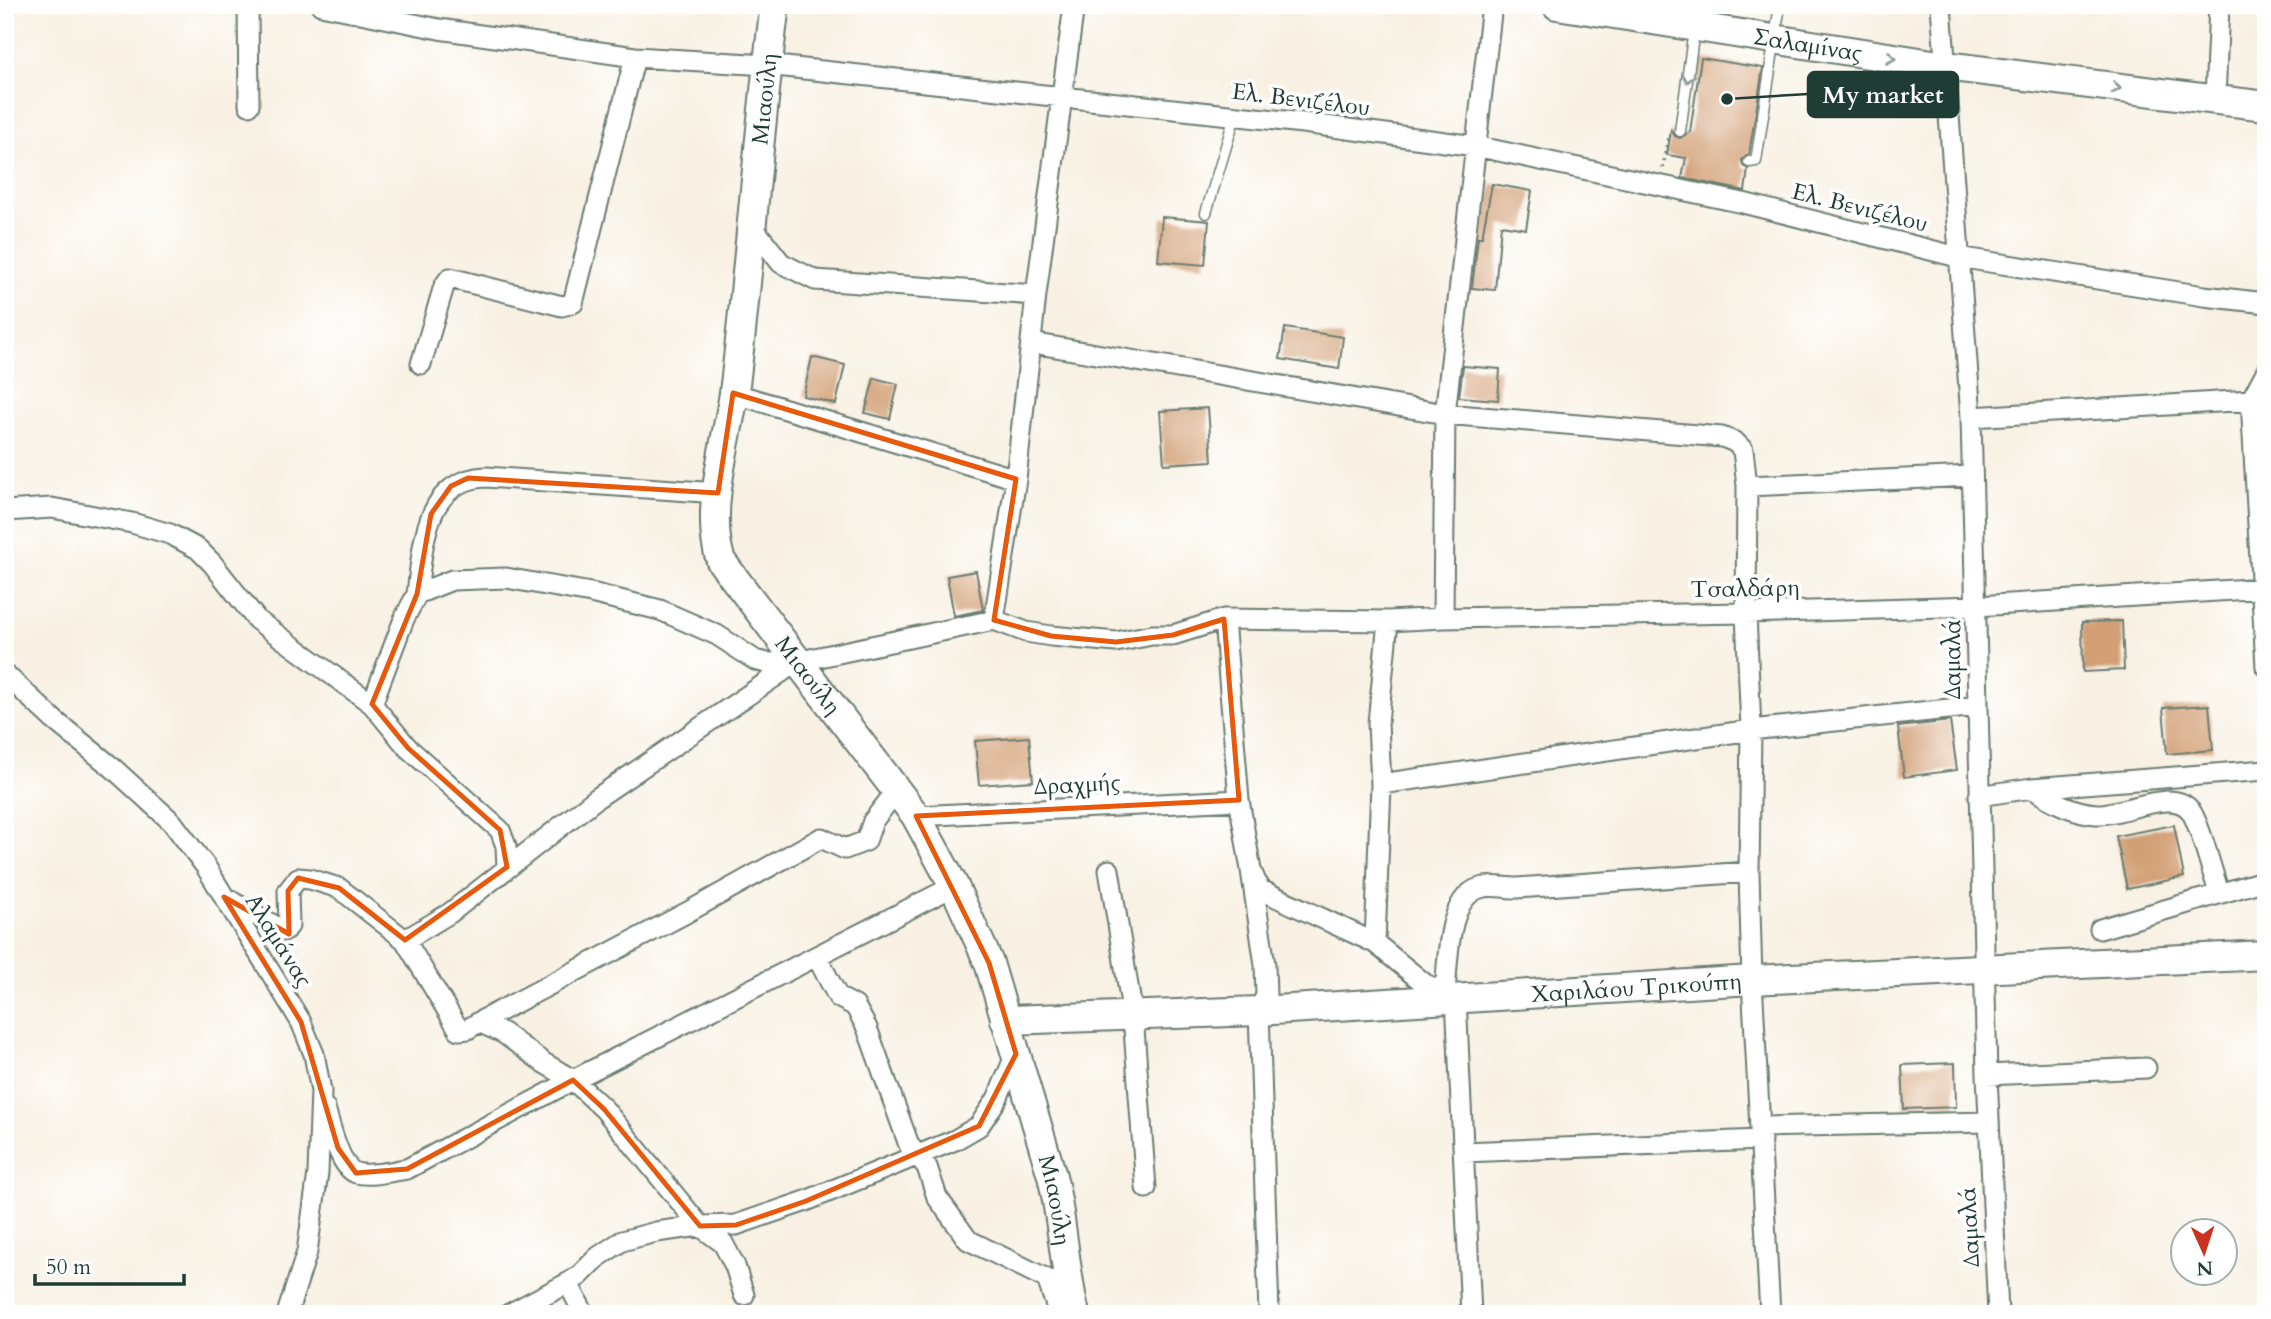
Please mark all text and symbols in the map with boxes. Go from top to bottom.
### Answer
street label: Σαλαμίνας [1751,21,1865,69]
one-way arrow [1885,50,1897,65]
street label: Μιαούλη [744,52,785,146]
callout: My market [1808,72,1958,117]
one-way arrow [1680,73,1695,84]
street label: Ελ. Βενιζέλου [1230,76,1372,123]
text: My market [1822,79,1944,112]
one-way arrow [2110,80,2122,95]
street label: Ελ. Βενιζέλου [1789,176,1931,239]
street label: Τσαλδάρη [1690,572,1800,605]
street label: Δαμαλά [1937,619,1968,699]
street label: Μιαούλη [768,630,848,721]
street label: Δραχμής [1033,767,1121,802]
street label: Αλαμάνας [238,888,320,993]
street label: Χαριλάου Τρικούπη [1530,966,1742,1010]
street label: Μιαούλη [1031,1151,1078,1247]
street label: Δαμαλά [1952,1186,1987,1268]
north arrow [2170,1218,2240,1288]
scale bar [35,1242,184,1286]
text: 50 m [46,1253,91,1282]
text: N [2195,1255,2214,1281]

